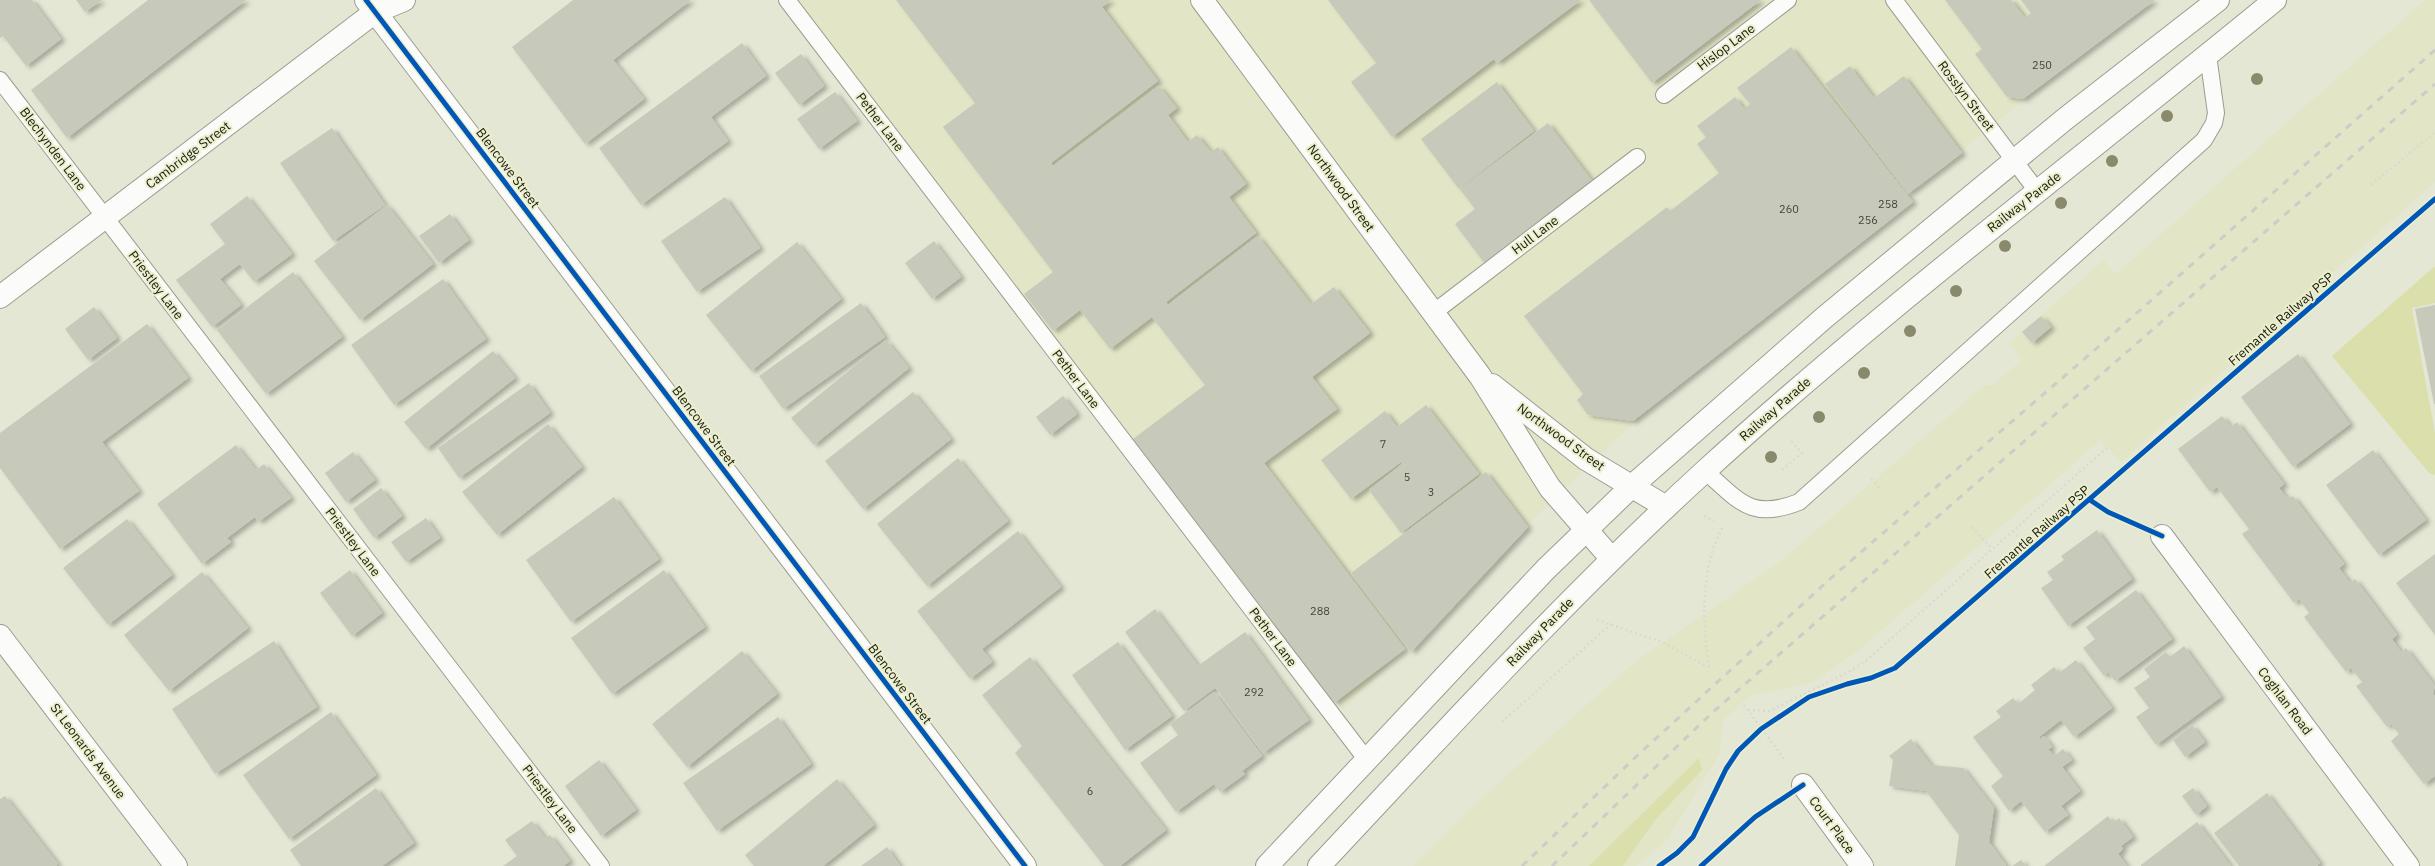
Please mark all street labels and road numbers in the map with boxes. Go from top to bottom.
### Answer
street label: Hislop Lane [1694,20,1758,74]
street label: Rosslyn Street [1934,57,1998,135]
street label: Pether Lane [852,89,908,155]
street label: Blechynden Lane [16,104,90,194]
street label: Cambridge Street [142,117,234,193]
street label: Blencowe Street [472,125,544,211]
street label: Northwood Street [1304,141,1378,235]
street label: Railway Parade [1984,168,2064,236]
street label: Hull Lane [1508,212,1562,258]
street label: Priestley Lane [125,247,187,323]
street label: Fremantle Railway PSP [2225,268,2337,369]
street label: Pether Lane [1048,346,1104,412]
street label: Railway Parade [1736,373,1814,445]
street label: Blencowe Street [668,383,740,469]
street label: Northwood Street [1514,400,1608,474]
street label: Fremantle Railway PSP [1981,481,2093,582]
street label: Priestley Lane [322,504,384,580]
street label: Railway Parade [1503,594,1577,670]
street label: Pether Lane [1245,604,1301,670]
street label: Blencowe Street [864,641,936,727]
street label: Coghlan Road [2254,664,2316,738]
street label: St Leonards Avenue [46,700,130,802]
street label: Priestley Lane [519,761,581,837]
street label: Court Place [1805,793,1859,857]

